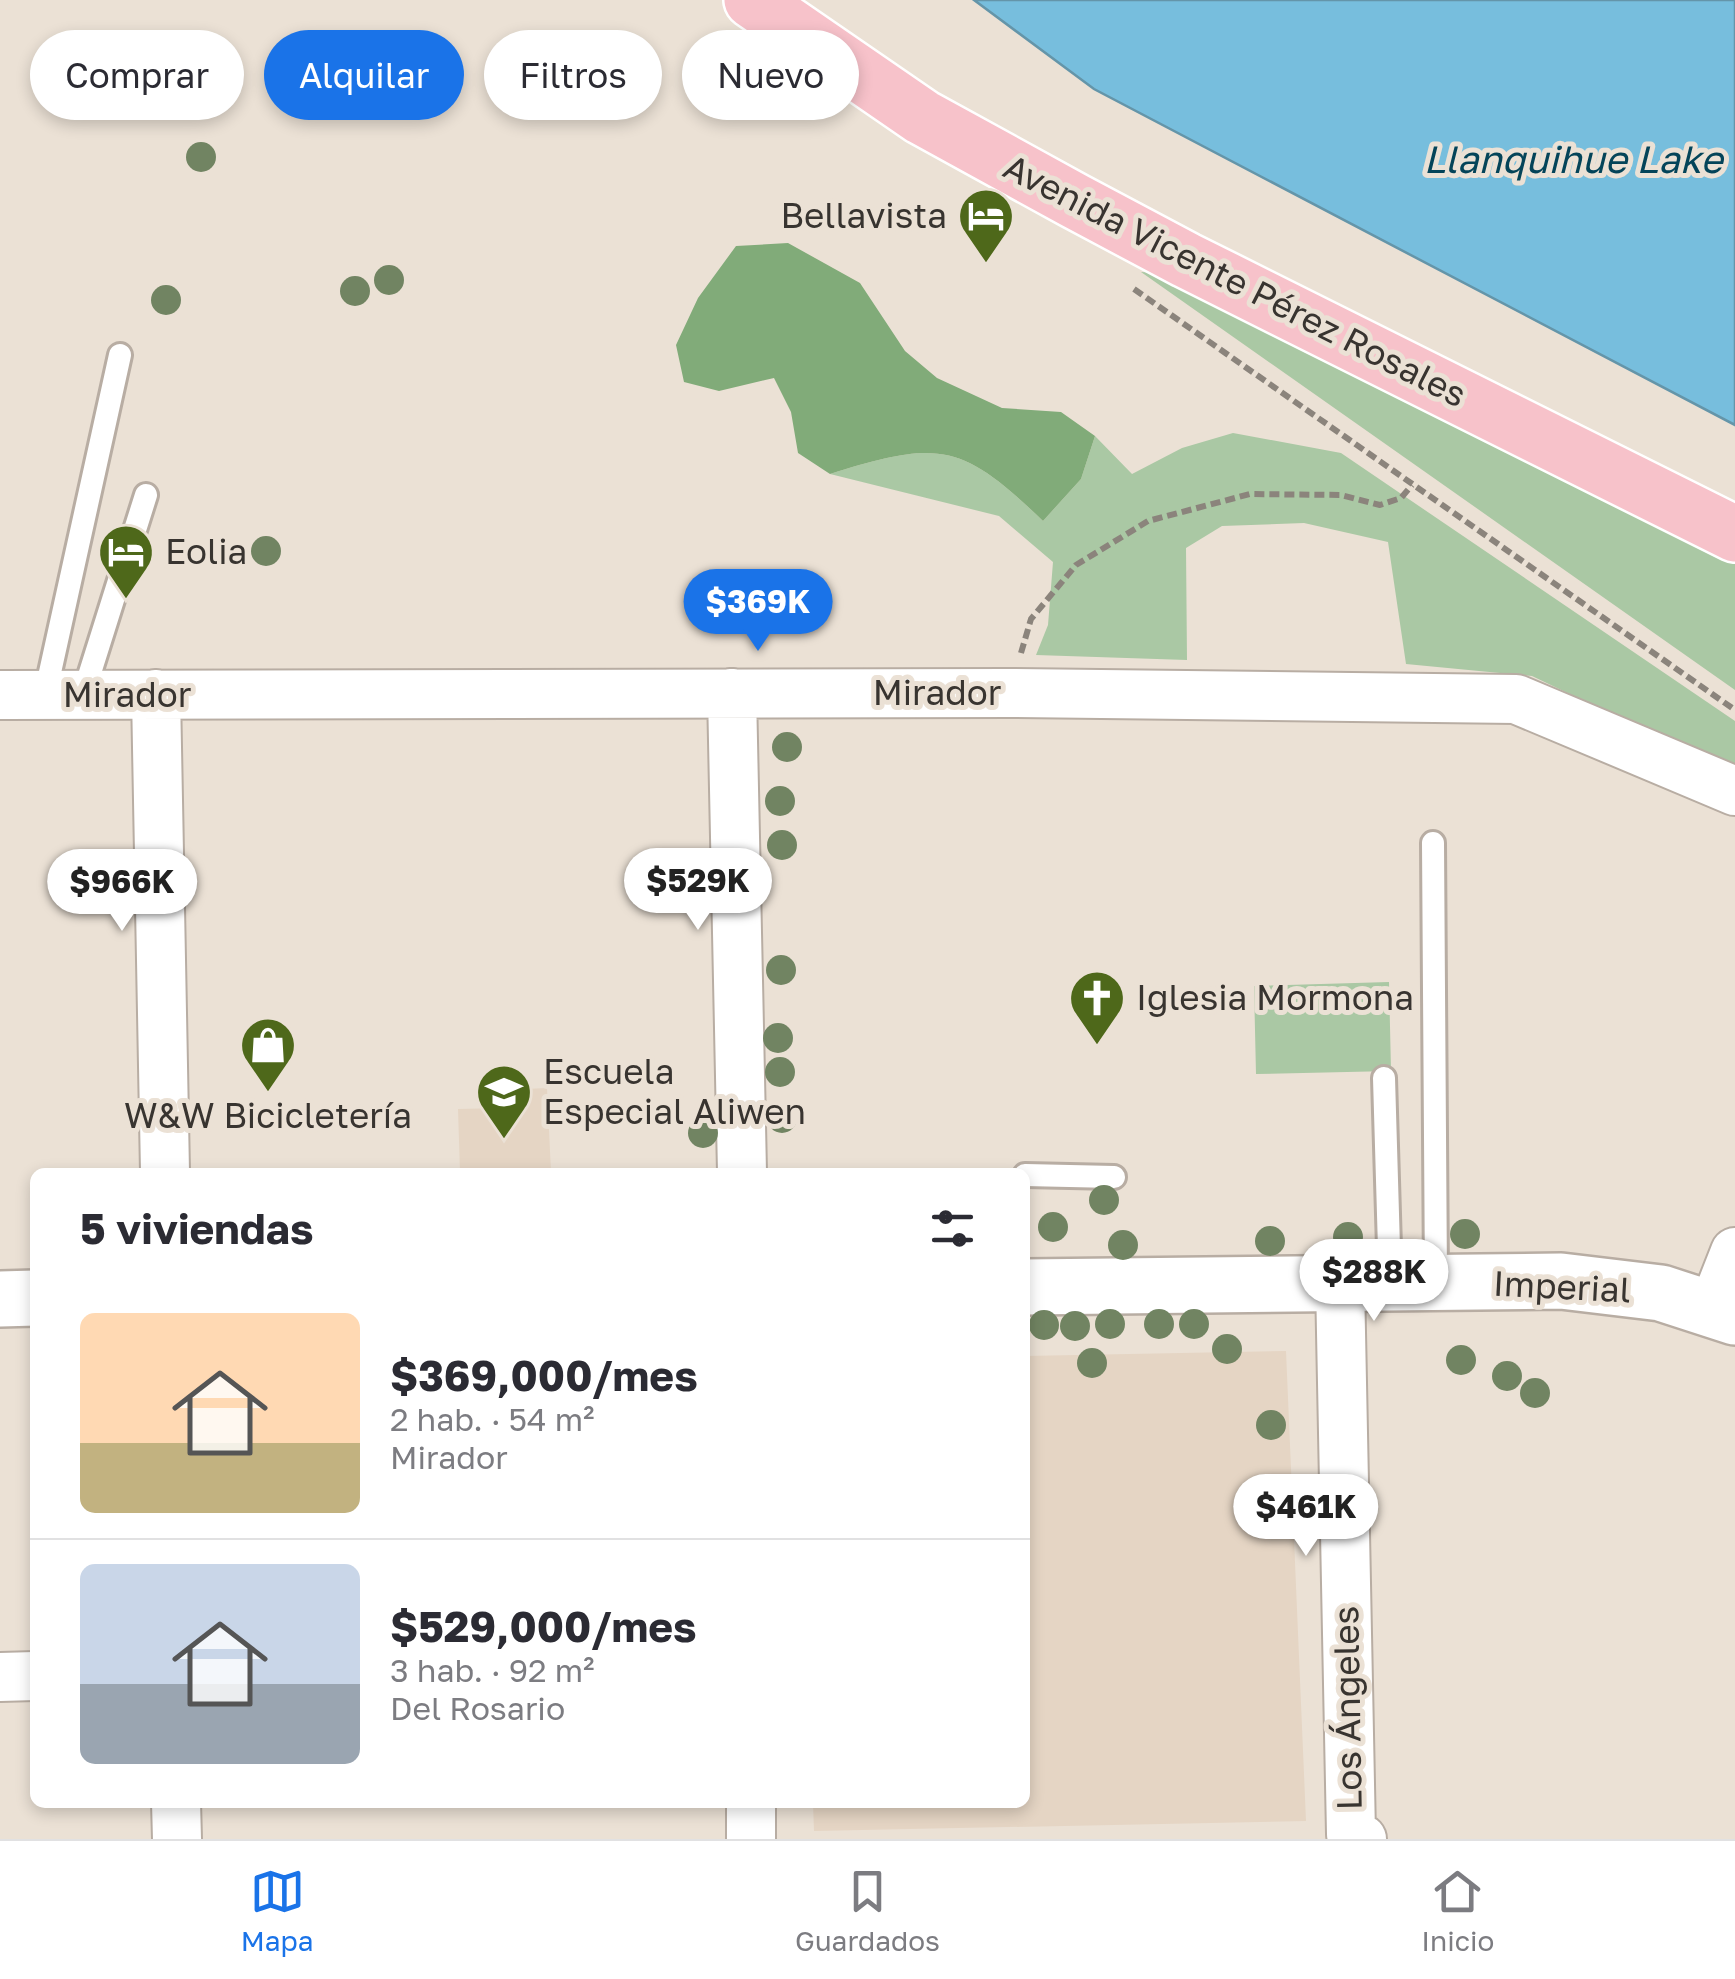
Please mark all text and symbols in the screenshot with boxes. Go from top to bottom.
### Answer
chip: Comprar [30,30,244,120]
chip: Alquilar [264,30,464,120]
chip: Filtros [484,30,662,120]
chip: Nuevo [682,30,859,120]
water label: Llanquihue Lake [1424,136,1725,181]
street label: Avenida Vicente Pérez Rosales [997,145,1474,415]
hotel icon: Bellavista [956,186,1016,265]
place label: Bellavista [780,194,947,236]
hotel icon: Eolia [96,522,156,601]
place label: Eolia [165,530,247,572]
pin: $369K [688,569,828,654]
text: $369K [706,582,810,620]
street label: Mirador [873,671,1001,713]
street label: Mirador [63,673,191,715]
pin: $529K [628,848,768,933]
pin: $966K [52,849,192,934]
text: $529K [646,861,750,899]
text: $966K [69,862,175,900]
church icon: Iglesia Mormona [1067,968,1127,1047]
place label: Iglesia Mormona [1136,976,1414,1018]
shop icon: W&W Bicicletería [238,1015,298,1094]
place label: Escuela Especial Aliwen [543,1050,806,1132]
school or university icon: Escuela Especial Aliwen [474,1062,534,1141]
place label: W&W Bicicletería [124,1094,412,1136]
icon: filters [925,1201,980,1256]
text: 5 viviendas [80,1203,313,1253]
pin: $288K [1304,1239,1444,1324]
text: $288K [1321,1252,1427,1290]
street label: Imperial [1492,1261,1632,1311]
text: $369,000/mes [390,1350,698,1400]
icon: home [160,1353,280,1473]
text: 2 hab. · 54 m² [390,1400,594,1438]
text: Mirador [390,1438,508,1476]
pin: $461K [1236,1474,1376,1559]
text: $461K [1255,1487,1357,1525]
text: $529,000/mes [390,1601,697,1651]
icon: home [160,1604,280,1724]
street label: Los Ángeles [1324,1605,1370,1811]
text: 3 hab. · 92 m² [390,1651,594,1689]
text: Del Rosario [390,1689,565,1727]
tab: Mapa [241,1864,314,1957]
tab: Guardados [795,1864,940,1957]
tab: Inicio [1421,1864,1494,1957]

